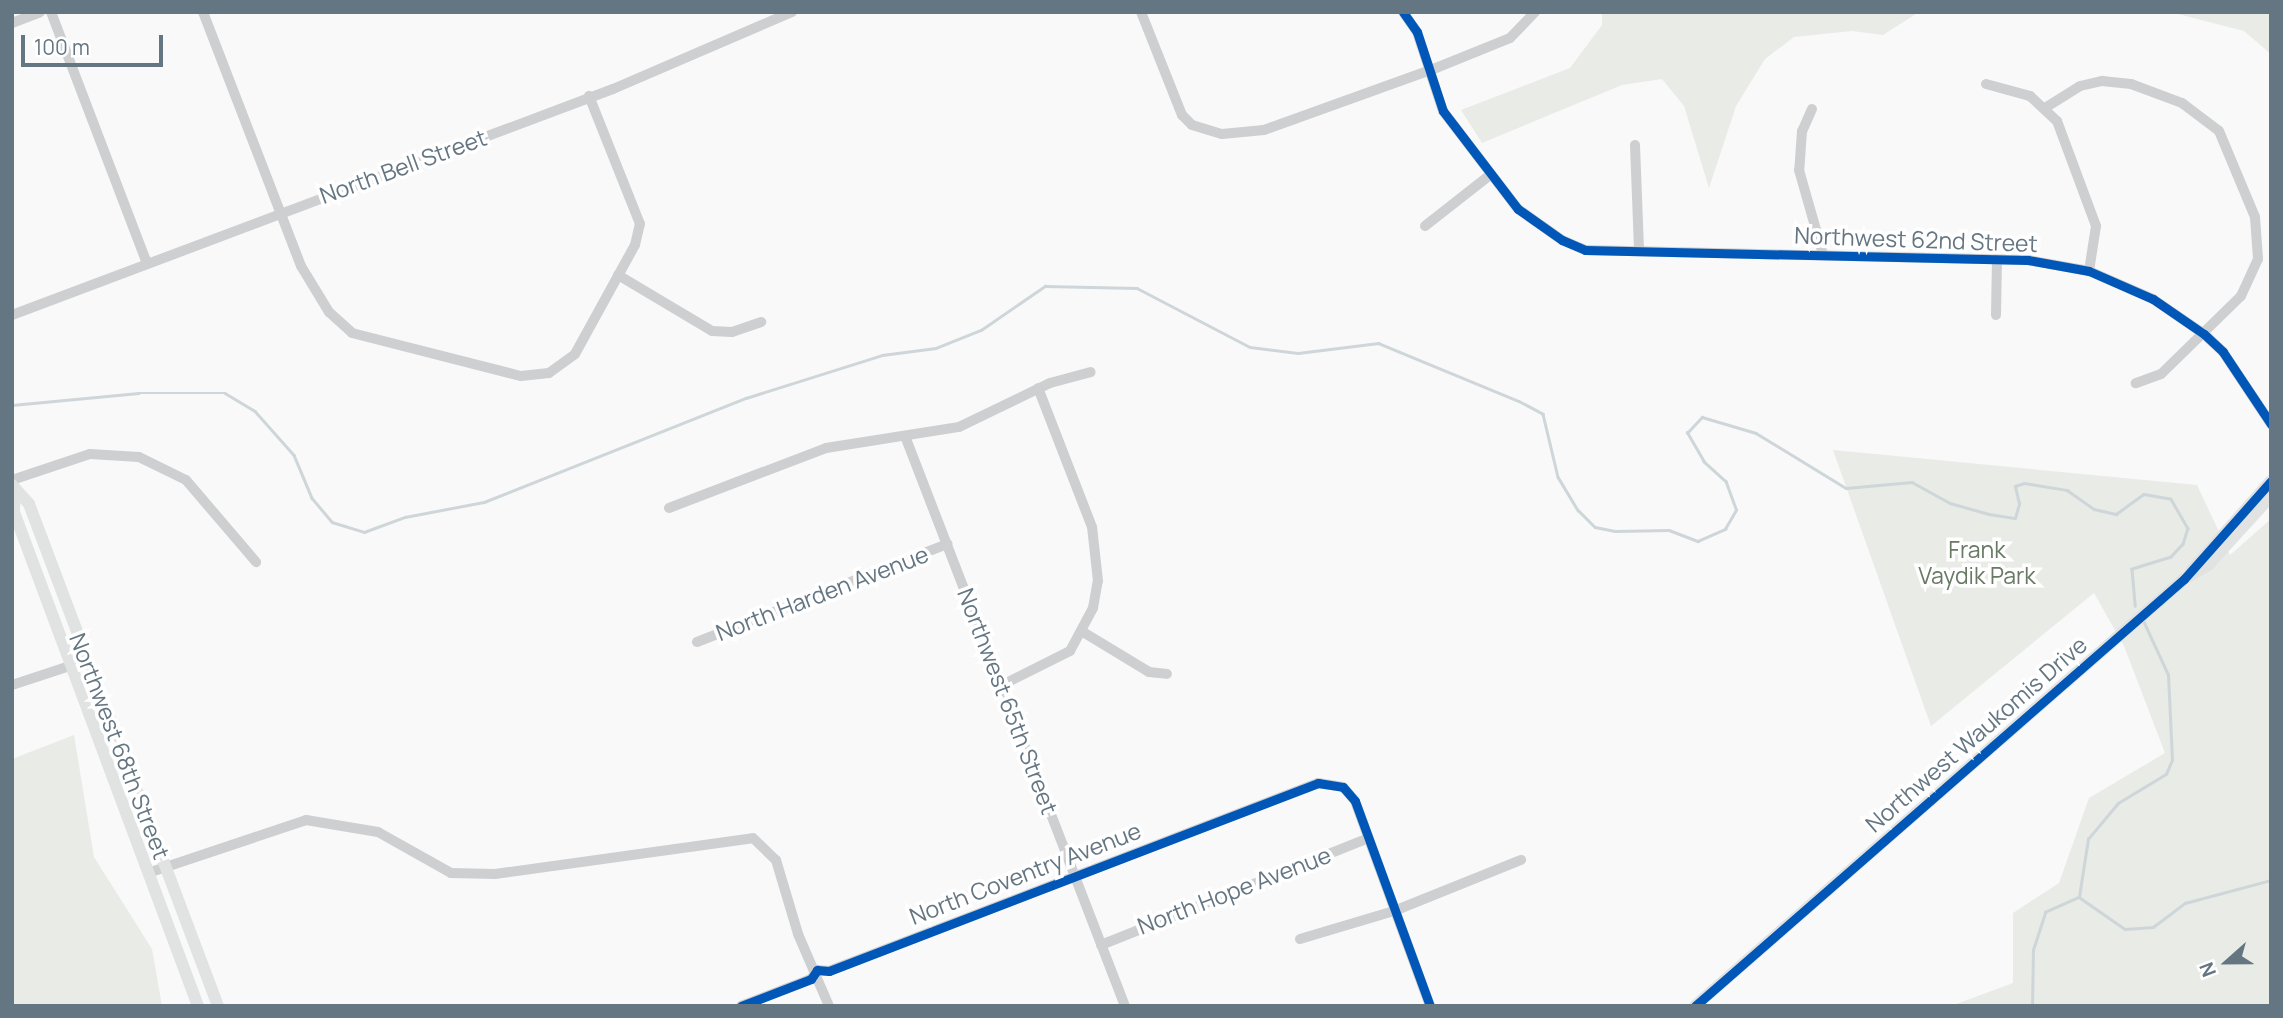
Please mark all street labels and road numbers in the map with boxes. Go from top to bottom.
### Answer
street label: North Bell Street [316,123,490,209]
street label: Northwest 62nd Street [1794,221,2038,257]
street label: North Harden Avenue [712,540,932,646]
street label: Northwest 65th Street [952,584,1064,818]
street label: Northwest 68th Street [64,629,176,863]
street label: Northwest Waukomis Drive [1860,630,2092,838]
street label: North Coventry Avenue [905,816,1145,930]
street label: North Hope Avenue [1133,840,1335,940]

